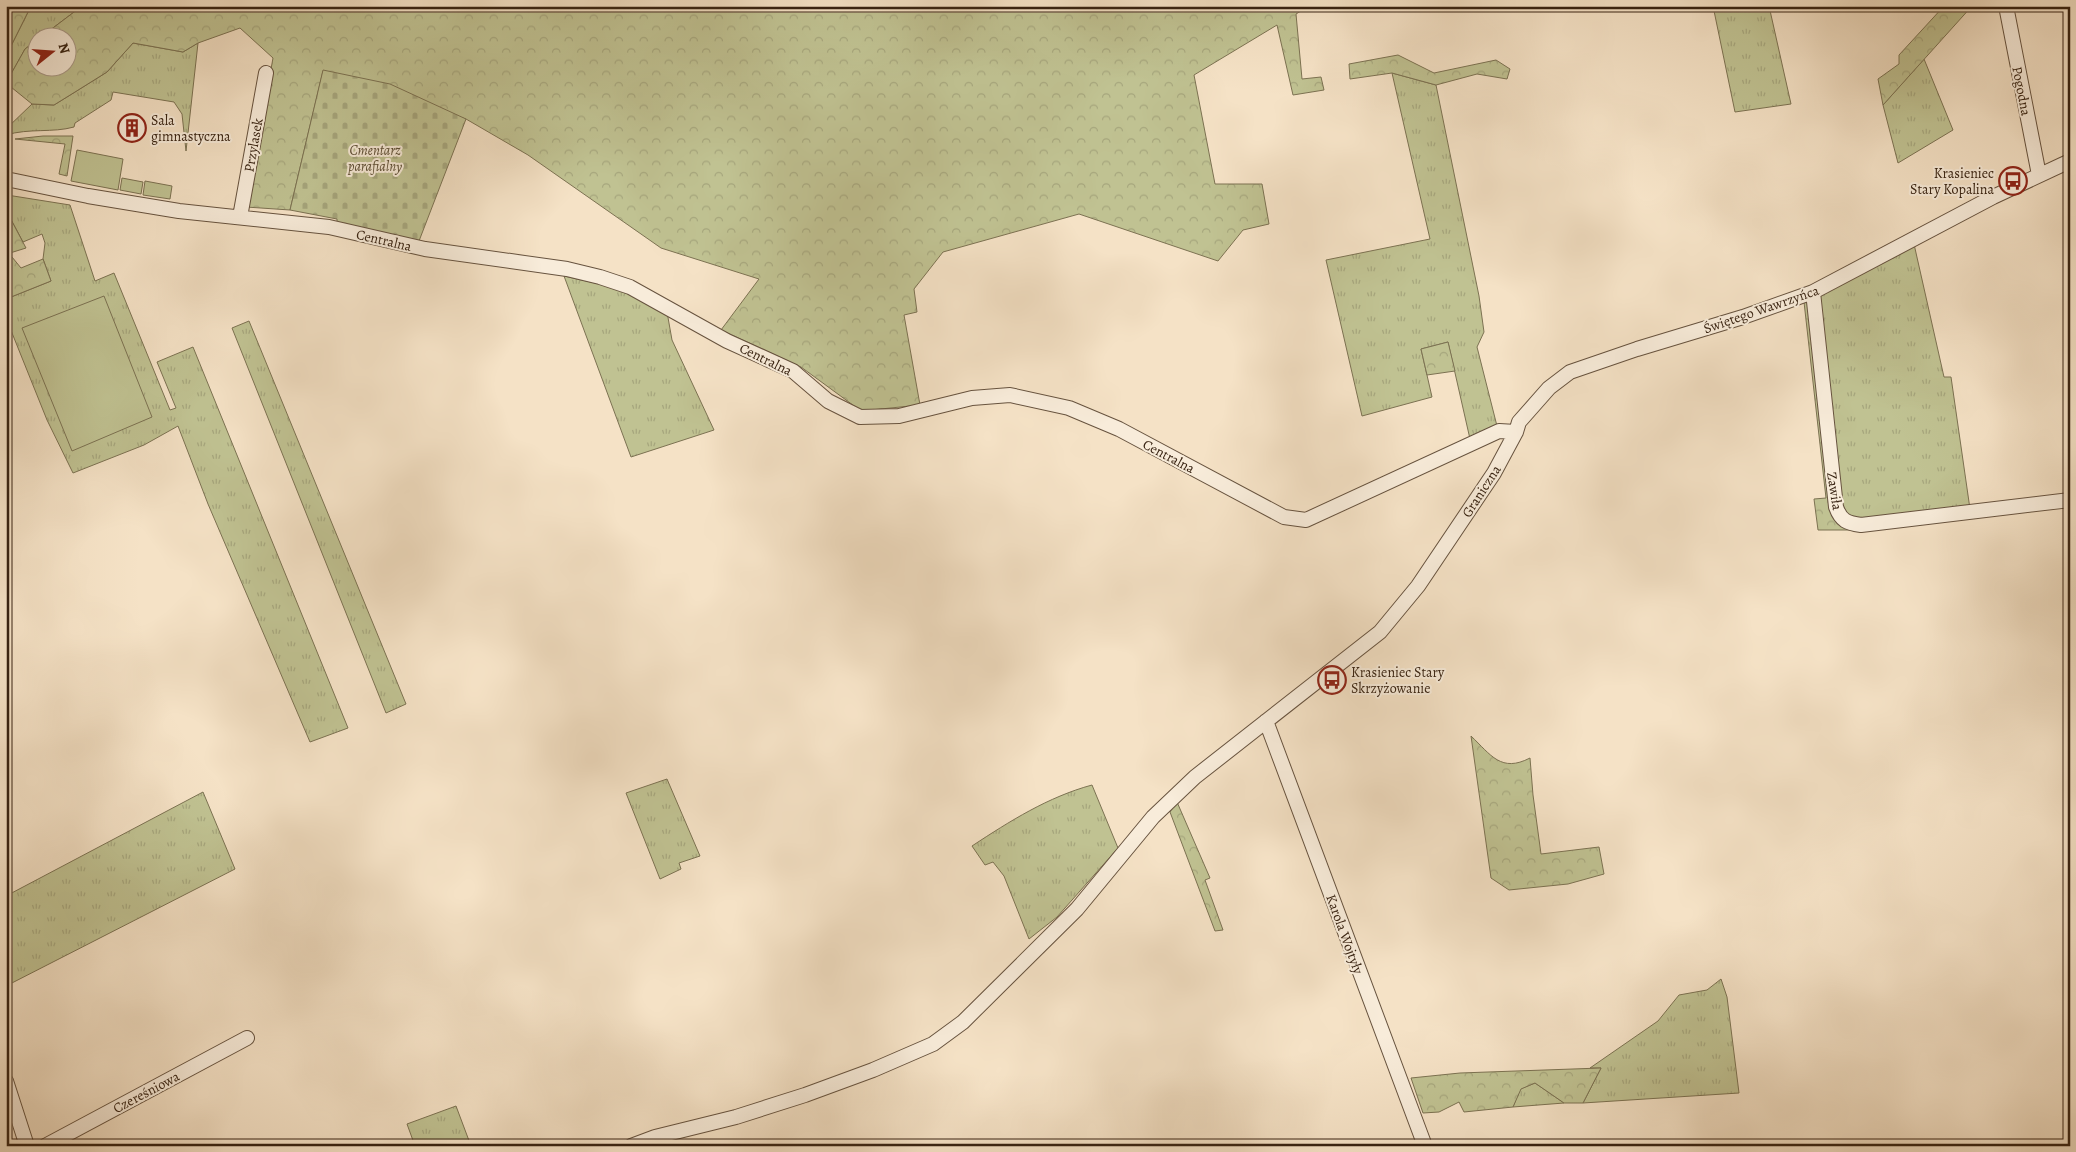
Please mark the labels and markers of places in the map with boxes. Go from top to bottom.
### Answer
place label: Sala gimnastyczna [151,111,231,146]
building icon: Sala gimnastyczna [117,113,147,143]
place label: Krasieniec Stary Kopalina [1910,164,1994,199]
bus stop icon: Krasieniec Stary Kopalina [1998,166,2028,196]
place label: Krasieniec Stary Skrzyżowanie [1351,663,1445,698]
bus stop icon: Krasieniec Stary Skrzyżowanie [1317,665,1347,695]

